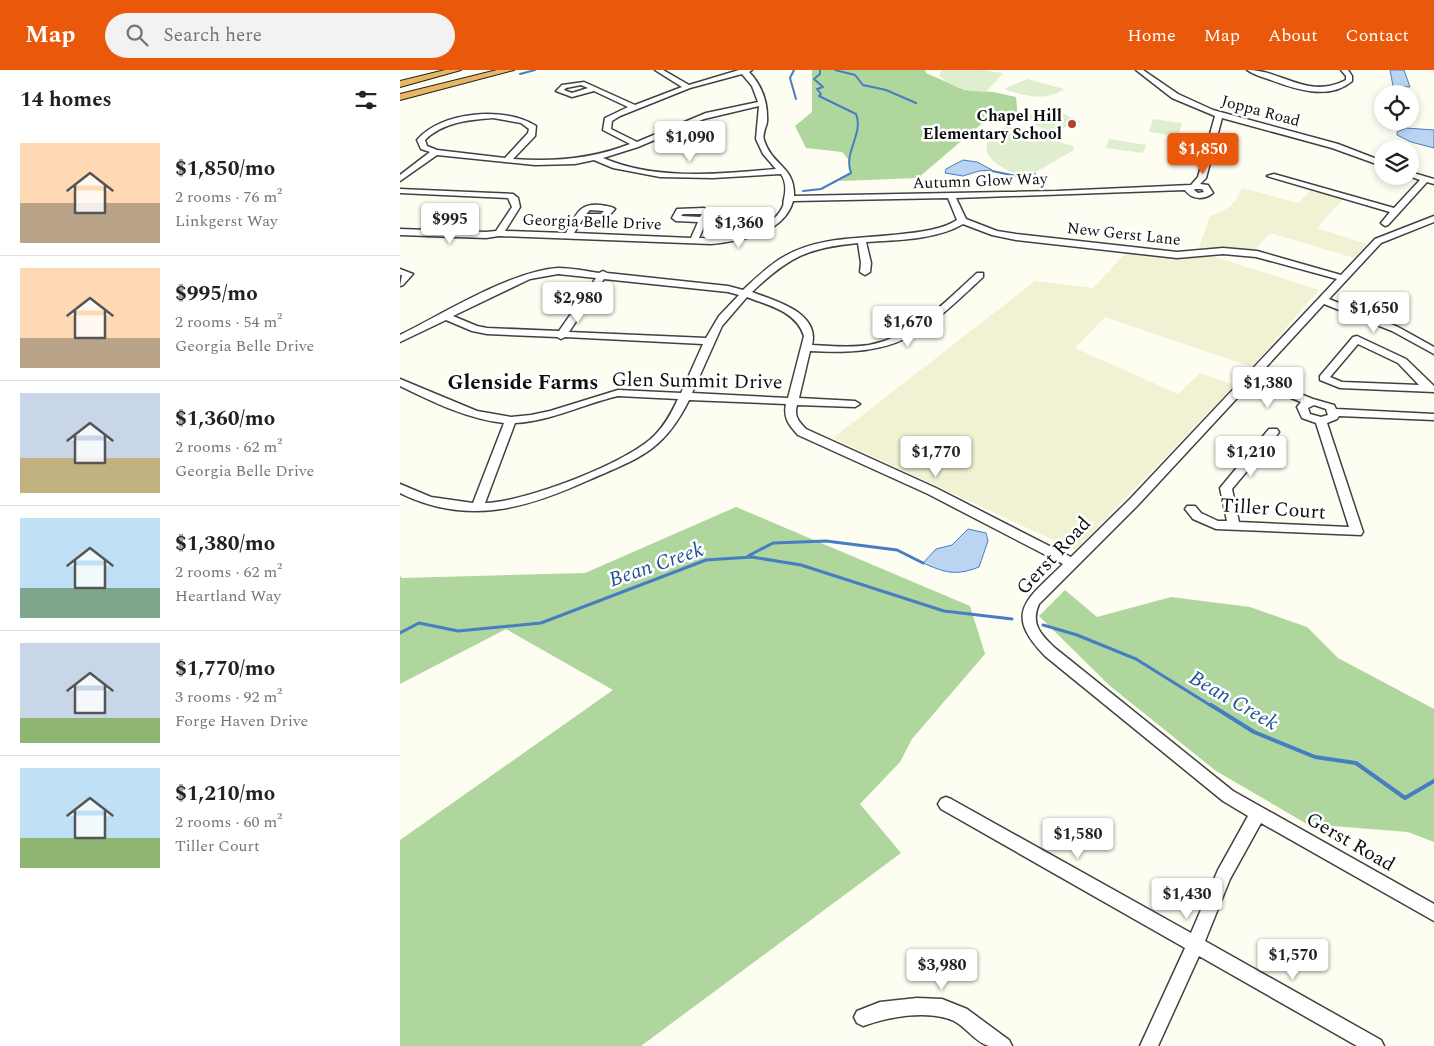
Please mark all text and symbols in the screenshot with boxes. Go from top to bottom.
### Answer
search box [105,13,455,58]
text: Map [25,17,75,53]
icon: search [123,21,151,49]
text: Search here [163,21,262,50]
text: Home [1127,22,1176,49]
text: Map [1204,22,1240,49]
text: About [1268,22,1318,49]
text: Contact [1346,22,1409,49]
text: 14 homes [20,84,112,116]
map controls [1374,85,1419,185]
button: locate [1374,85,1419,130]
icon: filters [352,86,380,114]
street label: Joppa Road [1219,89,1303,133]
place label: Chapel Hill Elementary School [923,104,1062,146]
marker: Chapel Hill Elementary School [1066,118,1078,130]
pin: $1,090 [649,121,731,163]
text: $1,090 [665,125,715,149]
pin: $1,850 [1162,132,1244,175]
text: $1,850 [1178,137,1228,161]
button: layers [1374,140,1419,185]
text: $1,850/mo [175,153,275,185]
icon: home [60,163,120,223]
street label: Autumn Glow Way [912,167,1049,195]
text: 2 rooms · 76 m² [175,185,282,209]
pin: $995 [420,202,480,245]
pin: $1,360 [698,206,780,249]
text: $995 [432,207,468,231]
street label: Georgia Belle Drive [522,208,662,236]
text: Linkgerst Way [175,209,278,233]
text: $1,360 [714,211,764,235]
street label: New Gerst Lane [1066,216,1182,252]
text: $995/mo [175,278,258,310]
pin: $2,980 [537,282,619,324]
text: $2,980 [553,286,603,310]
icon: home [60,288,120,348]
pin: $1,650 [1333,292,1415,334]
text: $1,650 [1349,296,1399,320]
pin: $1,670 [867,306,949,348]
text: 2 rooms · 54 m² [175,310,282,334]
text: $1,670 [883,310,933,334]
text: Georgia Belle Drive [175,334,314,358]
street label: Glen Summit Drive [611,365,783,397]
pin: $1,380 [1227,366,1309,409]
district label: Glenside Farms [448,367,599,399]
text: $1,380 [1243,371,1293,395]
text: $1,360/mo [175,403,275,435]
icon: home [60,413,120,473]
text: 2 rooms · 62 m² [175,435,282,459]
pin: $1,770 [895,436,977,478]
pin: $1,210 [1210,436,1292,478]
text: $1,770 [911,440,961,464]
text: $1,210 [1226,440,1276,464]
text: Georgia Belle Drive [175,459,314,483]
street label: Tiller Court [1219,490,1327,528]
street label: Gerst Road [1009,509,1098,602]
text: $1,380/mo [175,528,275,560]
water label: Bean Creek [605,534,708,596]
icon: home [60,538,120,598]
text: 2 rooms · 62 m² [175,560,282,584]
text: Heartland Way [175,584,281,608]
text: $1,770/mo [175,653,275,685]
water label: Bean Creek [1183,662,1284,739]
icon: home [60,663,120,723]
text: 3 rooms · 92 m² [175,685,282,709]
text: Forge Haven Drive [175,709,308,733]
text: $1,210/mo [175,778,275,810]
icon: home [60,788,120,848]
street label: Gerst Road [1300,804,1401,880]
text: 2 rooms · 60 m² [175,810,282,834]
pin: $1,580 [1037,818,1119,860]
text: $1,580 [1053,822,1103,846]
text: Tiller Court [175,834,260,858]
pin: $1,430 [1146,878,1228,920]
text: $1,430 [1162,882,1212,906]
pin: $1,570 [1252,938,1334,981]
text: $1,570 [1268,943,1318,967]
pin: $3,980 [901,948,983,991]
text: $3,980 [917,953,967,977]

